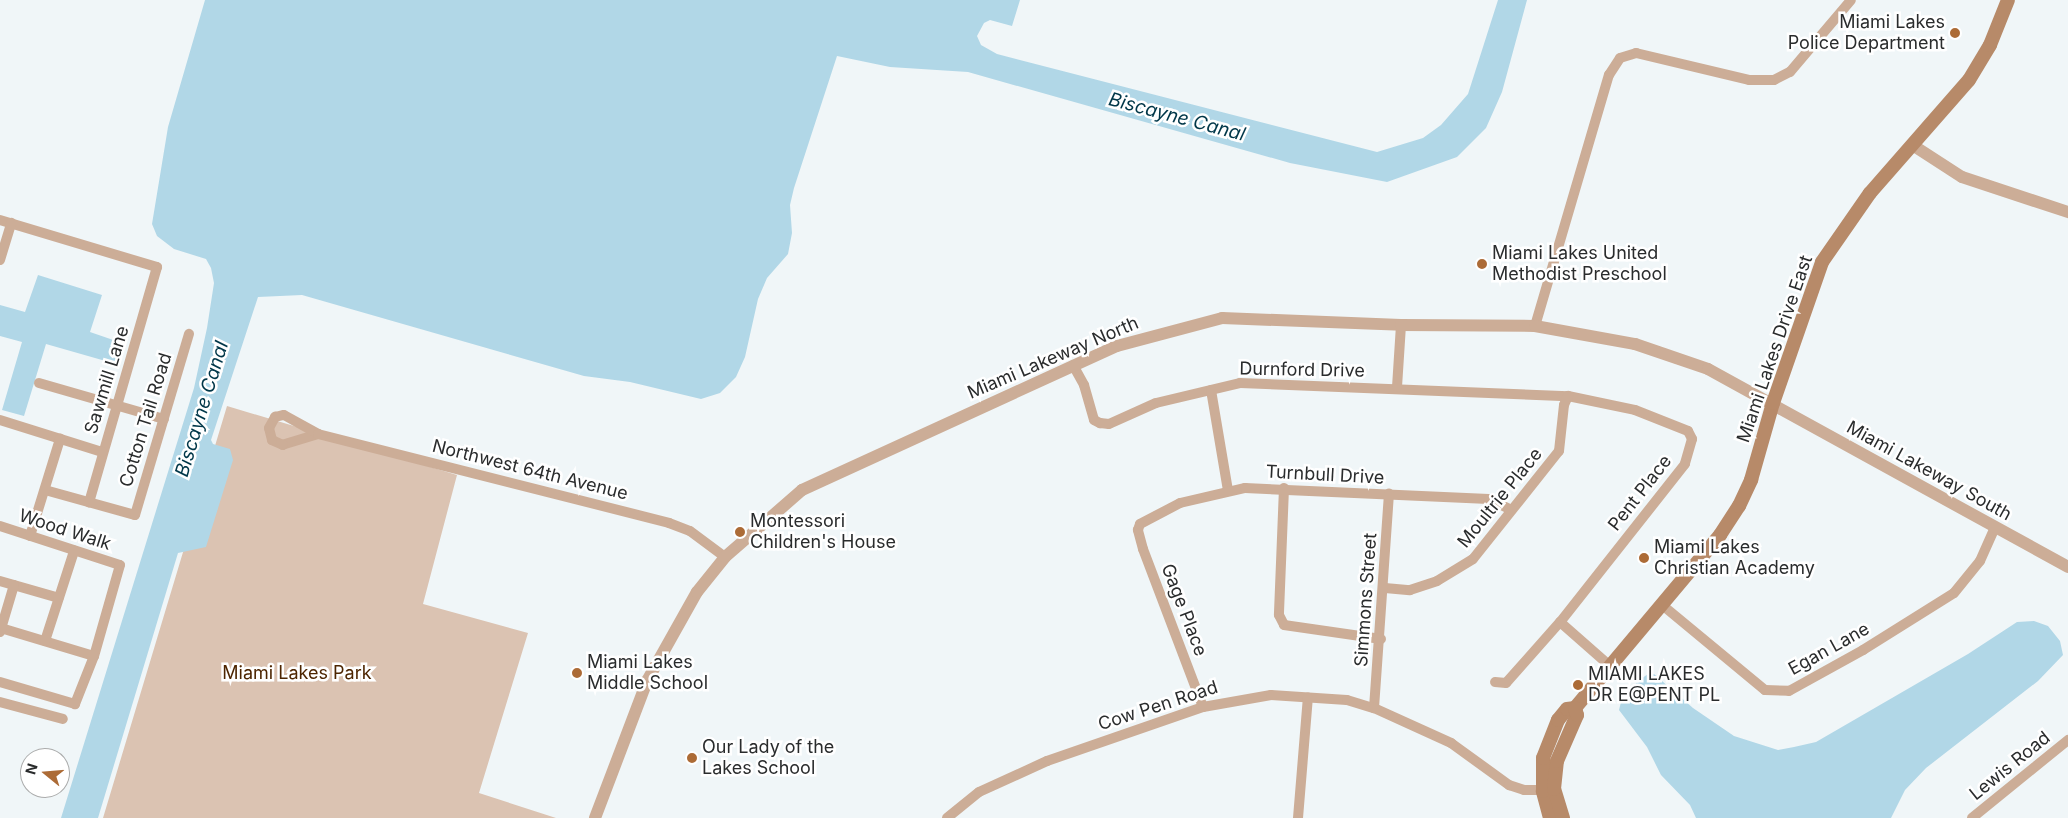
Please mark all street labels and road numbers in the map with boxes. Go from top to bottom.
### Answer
street label: Miami Lakes Drive East [1733,252,1817,446]
street label: Miami Lakeway North [964,312,1142,404]
street label: Sawmill Lane [80,323,134,437]
street label: Cotton Tail Road [115,350,177,490]
street label: Durnford Drive [1239,358,1365,382]
street label: Miami Lakeway South [1843,417,2015,525]
street label: Northwest 64th Avenue [430,435,630,505]
street label: Moultrie Place [1453,444,1547,552]
street label: Pent Place [1604,451,1676,535]
street label: Turnbull Drive [1265,461,1385,489]
street label: Wood Walk [16,505,114,555]
street label: Simmons Street [1351,532,1381,668]
street label: Gage Place [1157,561,1211,659]
street label: Egan Lane [1785,618,1873,680]
street label: Cow Pen Road [1095,677,1221,735]
street label: Lewis Road [1965,727,2055,805]

